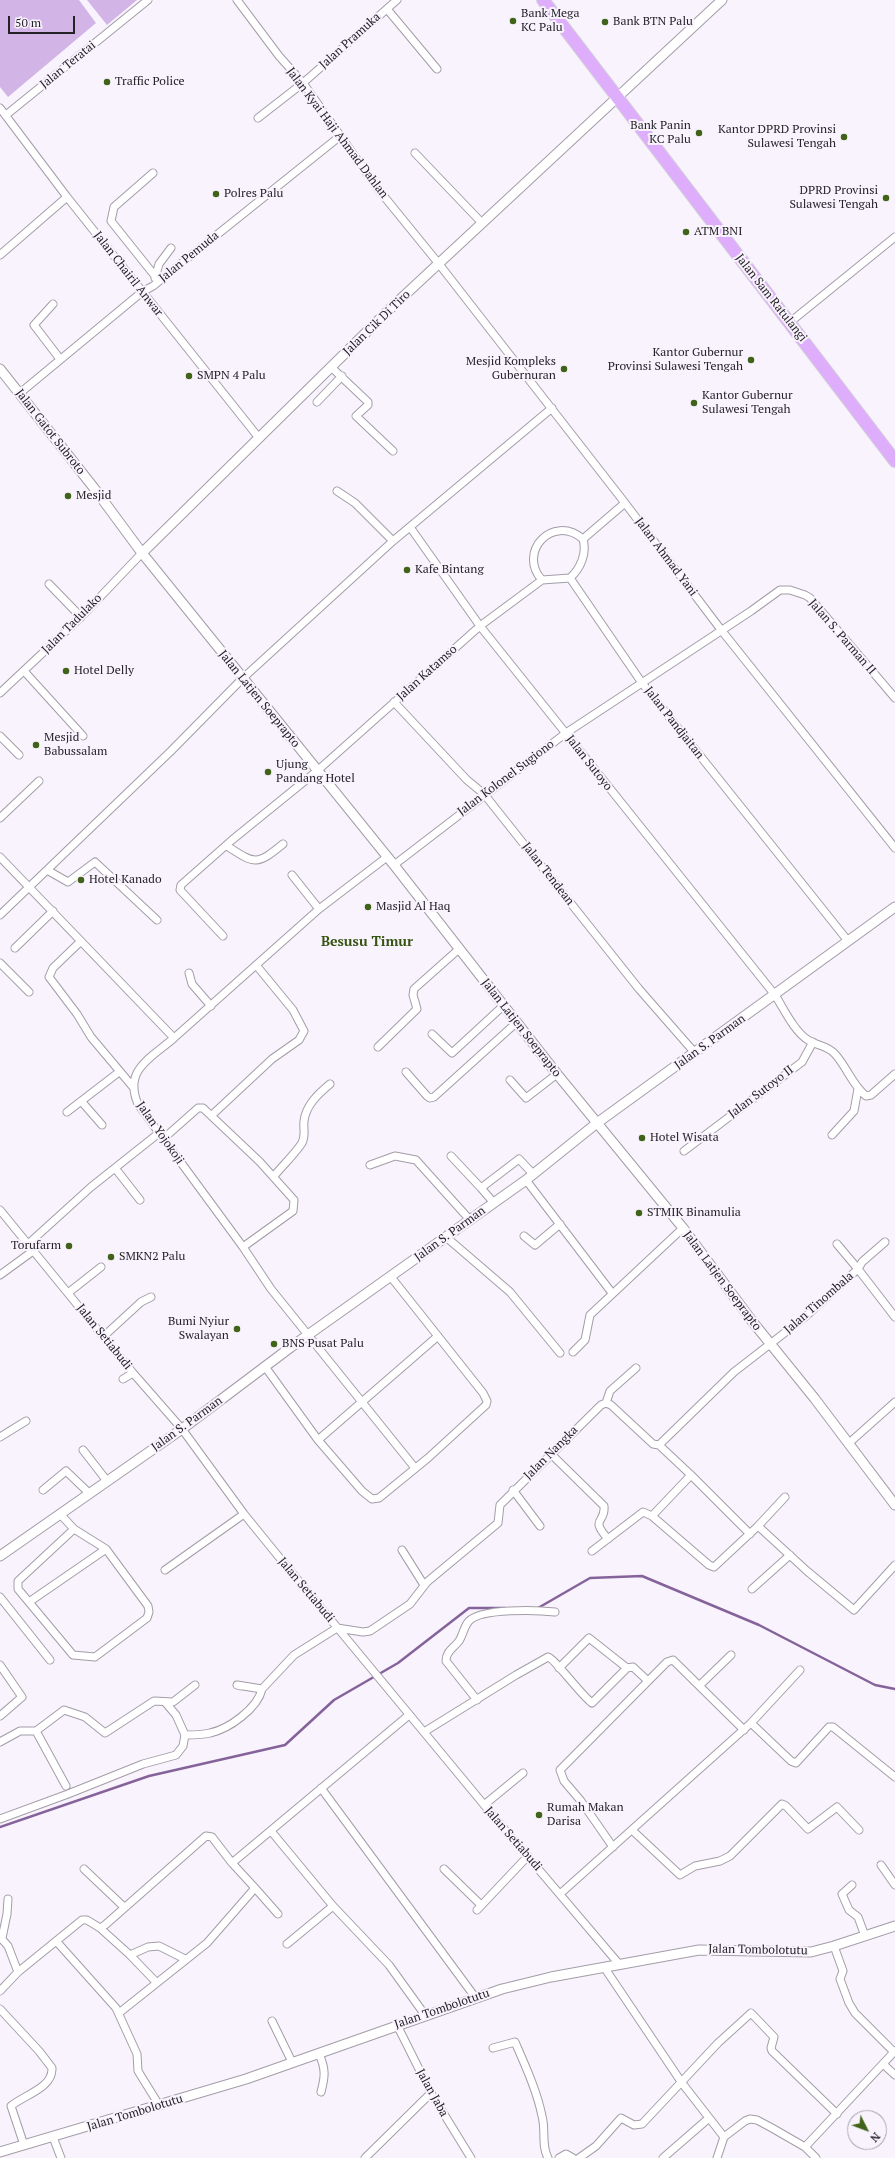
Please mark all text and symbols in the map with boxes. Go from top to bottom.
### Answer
place label: Bank Mega KC Palu [521,7,579,35]
scale bar [10,8,77,34]
street label: Jalan Pramuka [317,10,383,72]
text: 50 m [15,15,41,30]
place label: Bank BTN Palu [613,15,693,29]
marker: Bank Mega KC Palu [508,16,518,26]
marker: Bank BTN Palu [600,17,610,27]
street label: Jalan Teratai [37,38,99,92]
street label: Jalan Kyai Haji Ahmad Dahlan [283,65,391,201]
place label: Traffic Police [115,75,185,89]
marker: Traffic Police [102,77,112,87]
place label: Bank Panin KC Palu [630,119,691,147]
place label: Kantor DPRD Provinsi Sulawesi Tengah [718,123,836,151]
marker: Bank Panin KC Palu [694,128,704,138]
marker: Kantor DPRD Provinsi Sulawesi Tengah [839,132,849,142]
place label: DPRD Provinsi Sulawesi Tengah [789,184,878,212]
place label: Polres Palu [224,187,283,201]
marker: Polres Palu [211,189,221,199]
marker: DPRD Provinsi Sulawesi Tengah [881,193,891,203]
place label: ATM BNI [694,225,742,239]
marker: ATM BNI [681,227,691,237]
street label: Jalan Chairil Anwar [90,229,166,319]
street label: Jalan Pemuda [156,229,222,285]
street label: Jalan Sam Ratulangi [732,251,810,345]
street label: Jalan Cik Di Tiro [340,287,414,359]
place label: Kantor Gubernur Provinsi Sulawesi Tengah [608,346,743,374]
place label: Mesjid Kompleks Gubernuran [466,355,556,383]
marker: Kantor Gubernur Provinsi Sulawesi Tengah [746,355,756,365]
marker: Mesjid Kompleks Gubernuran [559,364,569,374]
place label: SMPN 4 Palu [197,369,266,383]
marker: SMPN 4 Palu [184,371,194,381]
street label: Jalan Gatot Subroto [12,386,88,478]
place label: Kantor Gubernur Sulawesi Tengah [702,389,793,417]
marker: Kantor Gubernur Sulawesi Tengah [689,398,699,408]
place label: Mesjid [76,489,111,503]
marker: Mesjid [63,491,73,501]
street label: Jalan Ahmad Yani [632,515,700,599]
place label: Kafe Bintang [415,563,484,577]
marker: Kafe Bintang [402,565,412,575]
street label: Jalan Tadulako [39,591,105,657]
street label: Jalan S. Parman II [805,596,879,678]
street label: Jalan Katamso [394,642,460,704]
street label: Jalan Latjen Soeprapto [215,648,303,750]
place label: Hotel Delly [74,664,134,678]
marker: Hotel Delly [61,666,71,676]
street label: Jalan Pandjaitan [641,684,707,762]
place label: Mesjid Babussalam [44,731,107,759]
street label: Jalan Sutoyo [563,732,615,794]
street label: Jalan Kolonel Sugiono [455,737,557,819]
marker: Mesjid Babussalam [31,740,41,750]
place label: Ujung Pandang Hotel [276,758,355,786]
marker: Ujung Pandang Hotel [263,767,273,777]
street label: Jalan Tendean [519,840,577,908]
place label: Hotel Kanado [89,873,162,887]
marker: Hotel Kanado [76,875,86,885]
place label: Masjid Al Haq [376,900,450,914]
marker: Masjid Al Haq [363,902,373,912]
district label: Besusu Timur [321,934,413,950]
street label: Jalan Latjen Soeprapto [478,976,564,1080]
street label: Jalan S. Parman [672,1012,748,1072]
street label: Jalan Sutoyo II [726,1063,796,1121]
street label: Jalan Yojokoji [133,1099,187,1167]
place label: Hotel Wisata [650,1131,719,1145]
marker: Hotel Wisata [637,1133,647,1143]
street label: Jalan S. Parman [412,1204,488,1264]
place label: STMIK Binamulia [647,1206,741,1220]
marker: STMIK Binamulia [634,1208,644,1218]
street label: Jalan Latjen Soeprapto [680,1228,764,1334]
place label: Torufarm [11,1239,61,1253]
marker: Torufarm [64,1241,74,1251]
place label: SMKN2 Palu [119,1250,185,1264]
marker: SMKN2 Palu [106,1252,116,1262]
street label: Jalan Tinombala [781,1269,857,1337]
street label: Jalan Setiabudi [73,1301,135,1373]
place label: Bumi Nyiur Swalayan [168,1315,229,1343]
marker: Bumi Nyiur Swalayan [232,1324,242,1334]
place label: BNS Pusat Palu [282,1337,364,1351]
marker: BNS Pusat Palu [269,1339,279,1349]
street label: Jalan S. Parman [149,1394,225,1454]
street label: Jalan Nangka [521,1423,581,1483]
street label: Jalan Setiabudi [275,1555,337,1625]
place label: Rumah Makan Darisa [547,1801,624,1829]
street label: Jalan Setiabudi [481,1804,545,1874]
marker: Rumah Makan Darisa [534,1810,544,1820]
street label: Jalan Tombolotutu [708,1942,808,1958]
street label: Jalan Tombolotutu [393,1986,491,2032]
street label: Jalan Jaba [413,2066,451,2120]
street label: Jalan Tombolotutu [85,2092,185,2134]
north arrow [847,2110,887,2150]
text: N [867,2130,883,2145]

